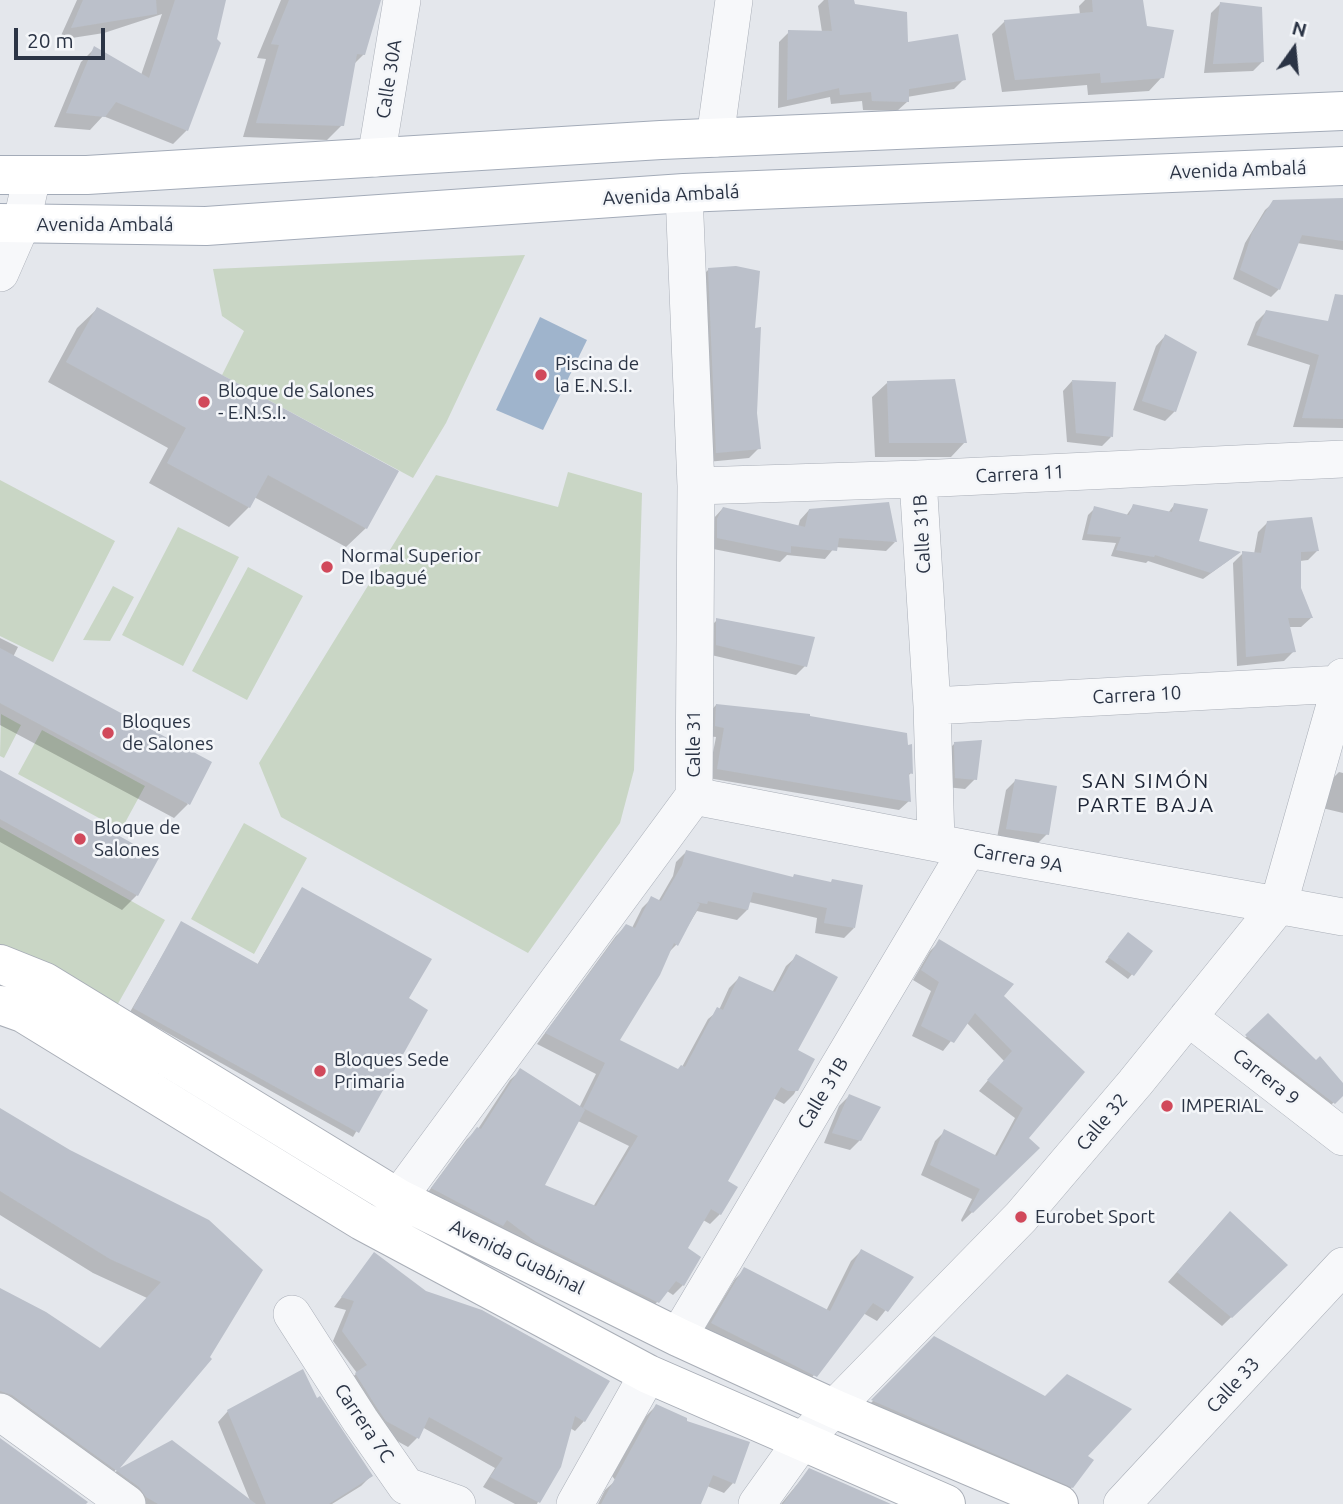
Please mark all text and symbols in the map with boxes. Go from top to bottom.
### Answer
scale bar [18,14,108,58]
north arrow [1259,14,1329,84]
text: N [1290,16,1309,41]
text: 20 m [27,28,74,52]
street label: Calle 30A [371,38,407,120]
street label: Avenida Ambalá [1169,156,1307,184]
street label: Avenida Ambalá [602,180,740,210]
street label: Avenida Ambalá [37,214,173,236]
place label: Piscina de la E.N.S.I. [555,353,639,397]
marker: Piscina de la E.N.S.I. [533,367,549,383]
place label: Bloque de Salones - E.N.S.I. [218,380,374,424]
marker: Bloque de Salones - E.N.S.I. [196,394,212,410]
street label: Carrera 11 [975,460,1065,488]
street label: Calle 31B [909,494,935,574]
place label: Normal Superior De Ibagué [341,545,481,589]
marker: Normal Superior De Ibagué [319,559,335,575]
street label: Carrera 10 [1092,681,1182,709]
street label: Calle 31 [683,710,705,778]
place label: Bloques de Salones [122,711,213,755]
marker: Bloques de Salones [100,725,116,741]
district label: SAN SIMÓN PARTE BAJA [1078,768,1214,818]
place label: Bloque de Salones [94,817,181,861]
marker: Bloque de Salones [72,831,88,847]
street label: Carrera 9A [971,839,1065,877]
street label: Carrera 9 [1228,1044,1304,1110]
place label: Bloques Sede Primaria [334,1049,449,1093]
street label: Calle 31B [793,1053,853,1133]
marker: Bloques Sede Primaria [312,1063,328,1079]
street label: Calle 32 [1072,1089,1132,1155]
place label: IMPERIAL [1181,1095,1263,1117]
marker: IMPERIAL [1159,1098,1175,1114]
place label: Eurobet Sport [1035,1206,1155,1228]
marker: Eurobet Sport [1013,1209,1029,1225]
street label: Avenida Guabinal [446,1215,588,1299]
street label: Calle 33 [1202,1352,1264,1418]
street label: Carrera 7C [329,1379,399,1467]

